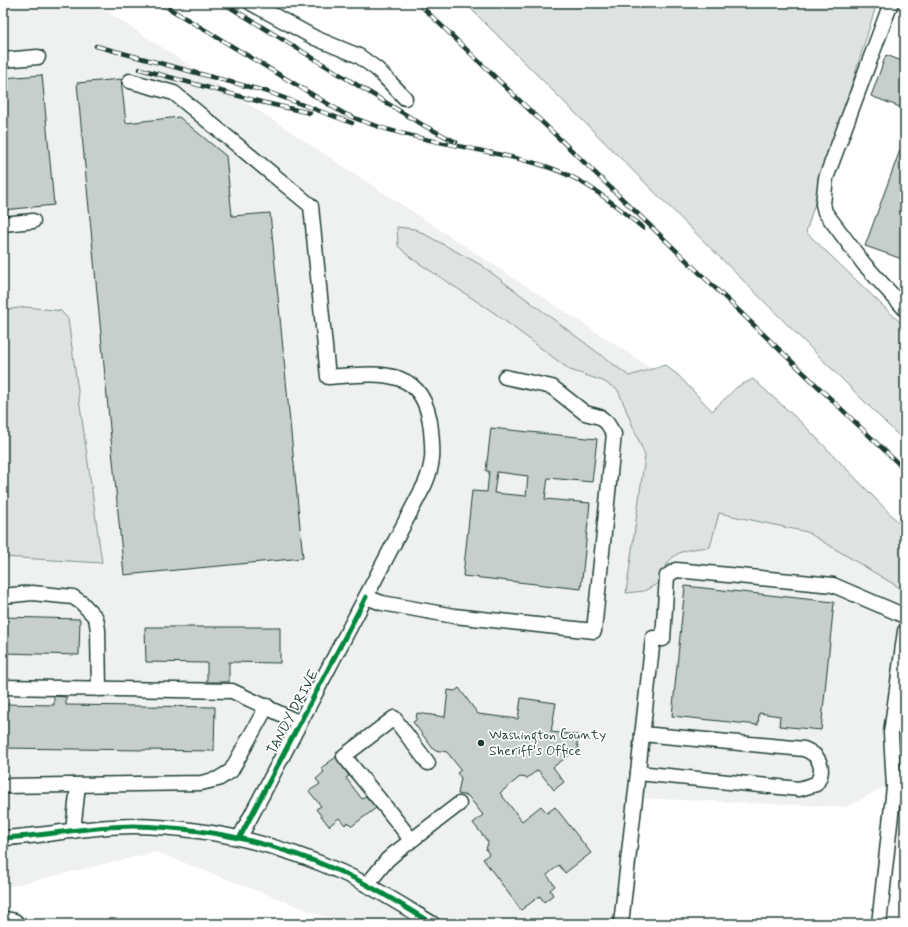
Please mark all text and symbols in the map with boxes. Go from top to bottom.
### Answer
street label: TANDY DRIVE [263,666,323,758]
place label: Washington County Sheriff's Office [489,726,606,760]
marker: Washington County Sheriff's Office [476,738,486,748]

